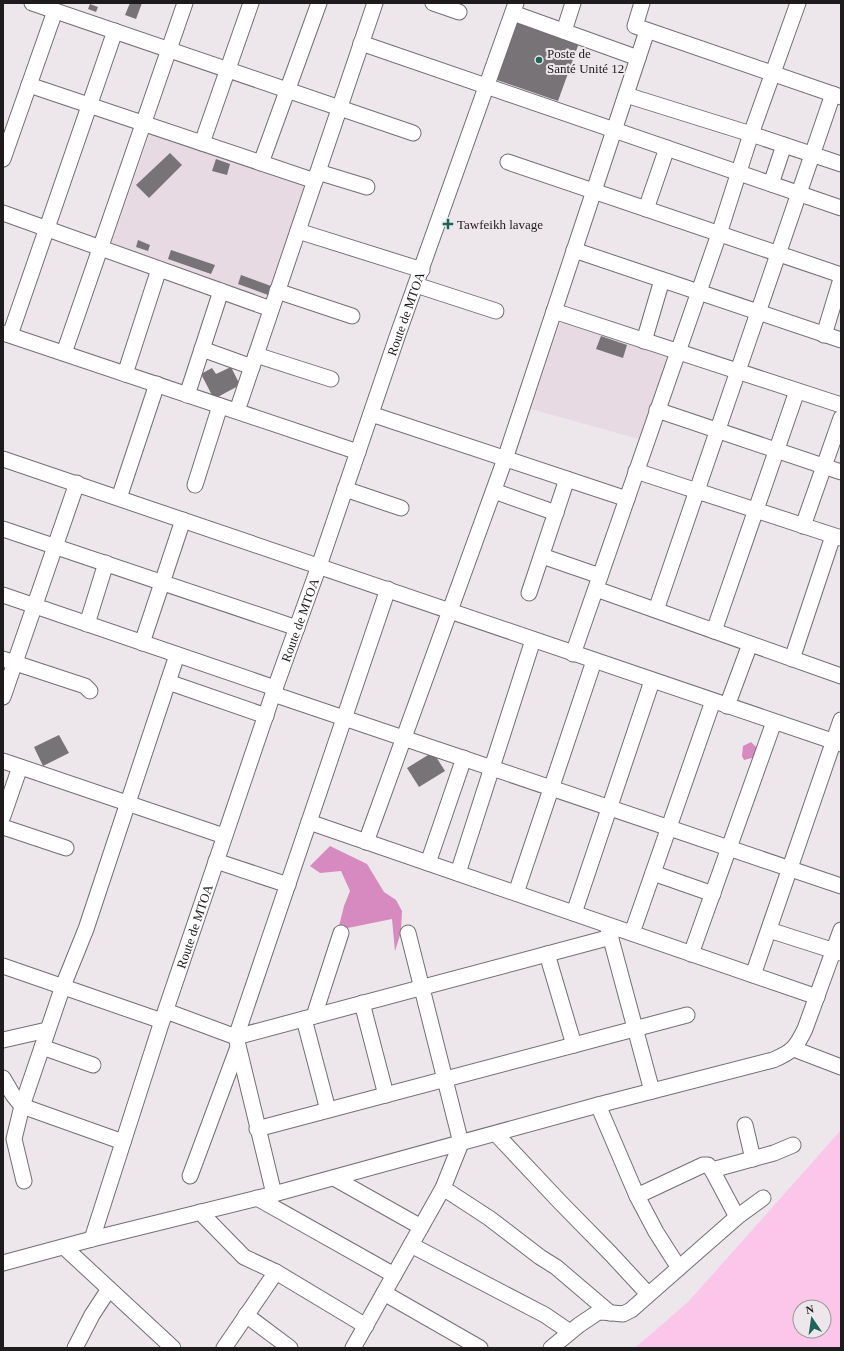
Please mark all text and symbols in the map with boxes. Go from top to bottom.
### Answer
place label: Poste de Santé Unité 12 [547,46,624,76]
marker: Poste de Santé Unité 12 [534,55,544,65]
place label: Tawfeikh lavage [457,217,543,232]
marker: Tawfeikh lavage [442,218,454,230]
street label: Route de MTOA [384,269,427,358]
street label: Route de MTOA [278,575,322,664]
street label: Route de MTOA [173,882,216,970]
north arrow [792,1299,832,1339]
text: N [805,1303,815,1316]

